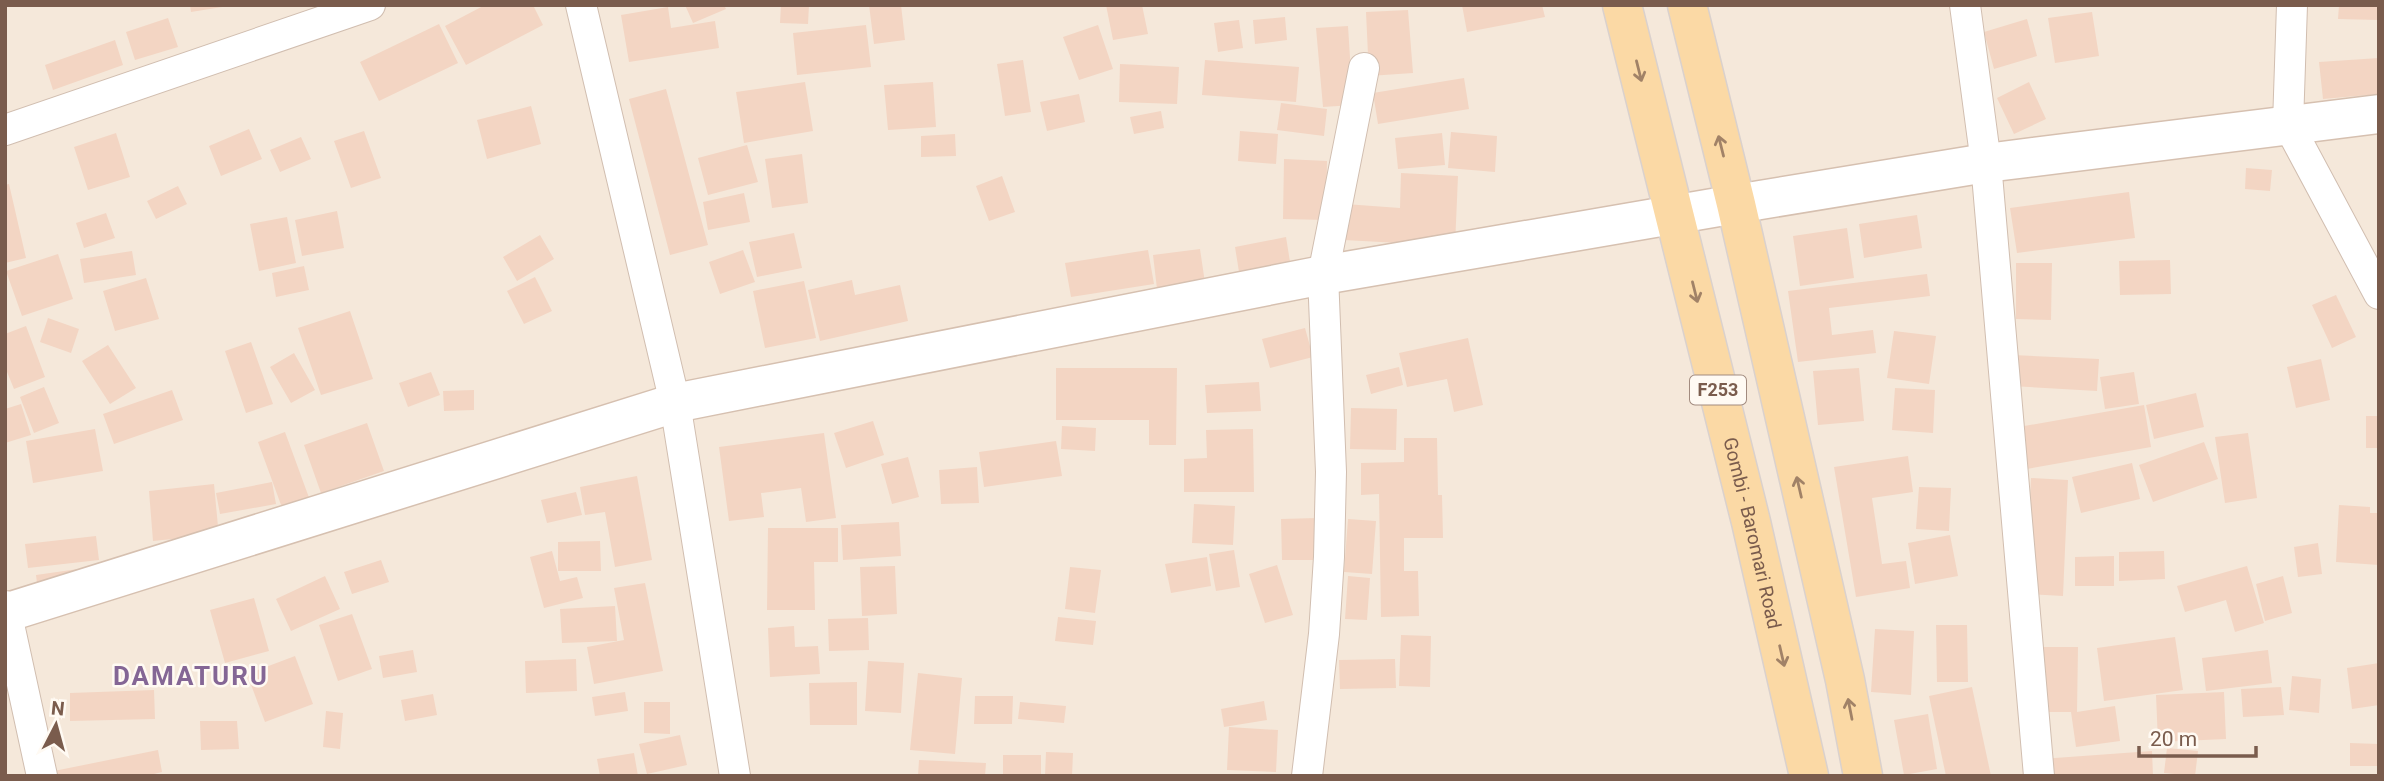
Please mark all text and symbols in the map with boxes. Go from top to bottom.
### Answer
one-way arrow [1633,59,1646,82]
one-way arrow [1714,135,1727,158]
one-way arrow [1688,280,1702,303]
road number: F253 [1690,376,1746,404]
street label: Gombi - Baromari Road [1718,435,1786,631]
one-way arrow [1791,476,1805,499]
one-way arrow [1775,644,1789,667]
district label: DAMATURU [113,661,269,691]
north arrow [21,690,91,760]
text: N [50,696,66,721]
one-way arrow [1843,698,1856,721]
scale bar [2139,714,2256,758]
text: 20 m [2150,727,2197,751]

